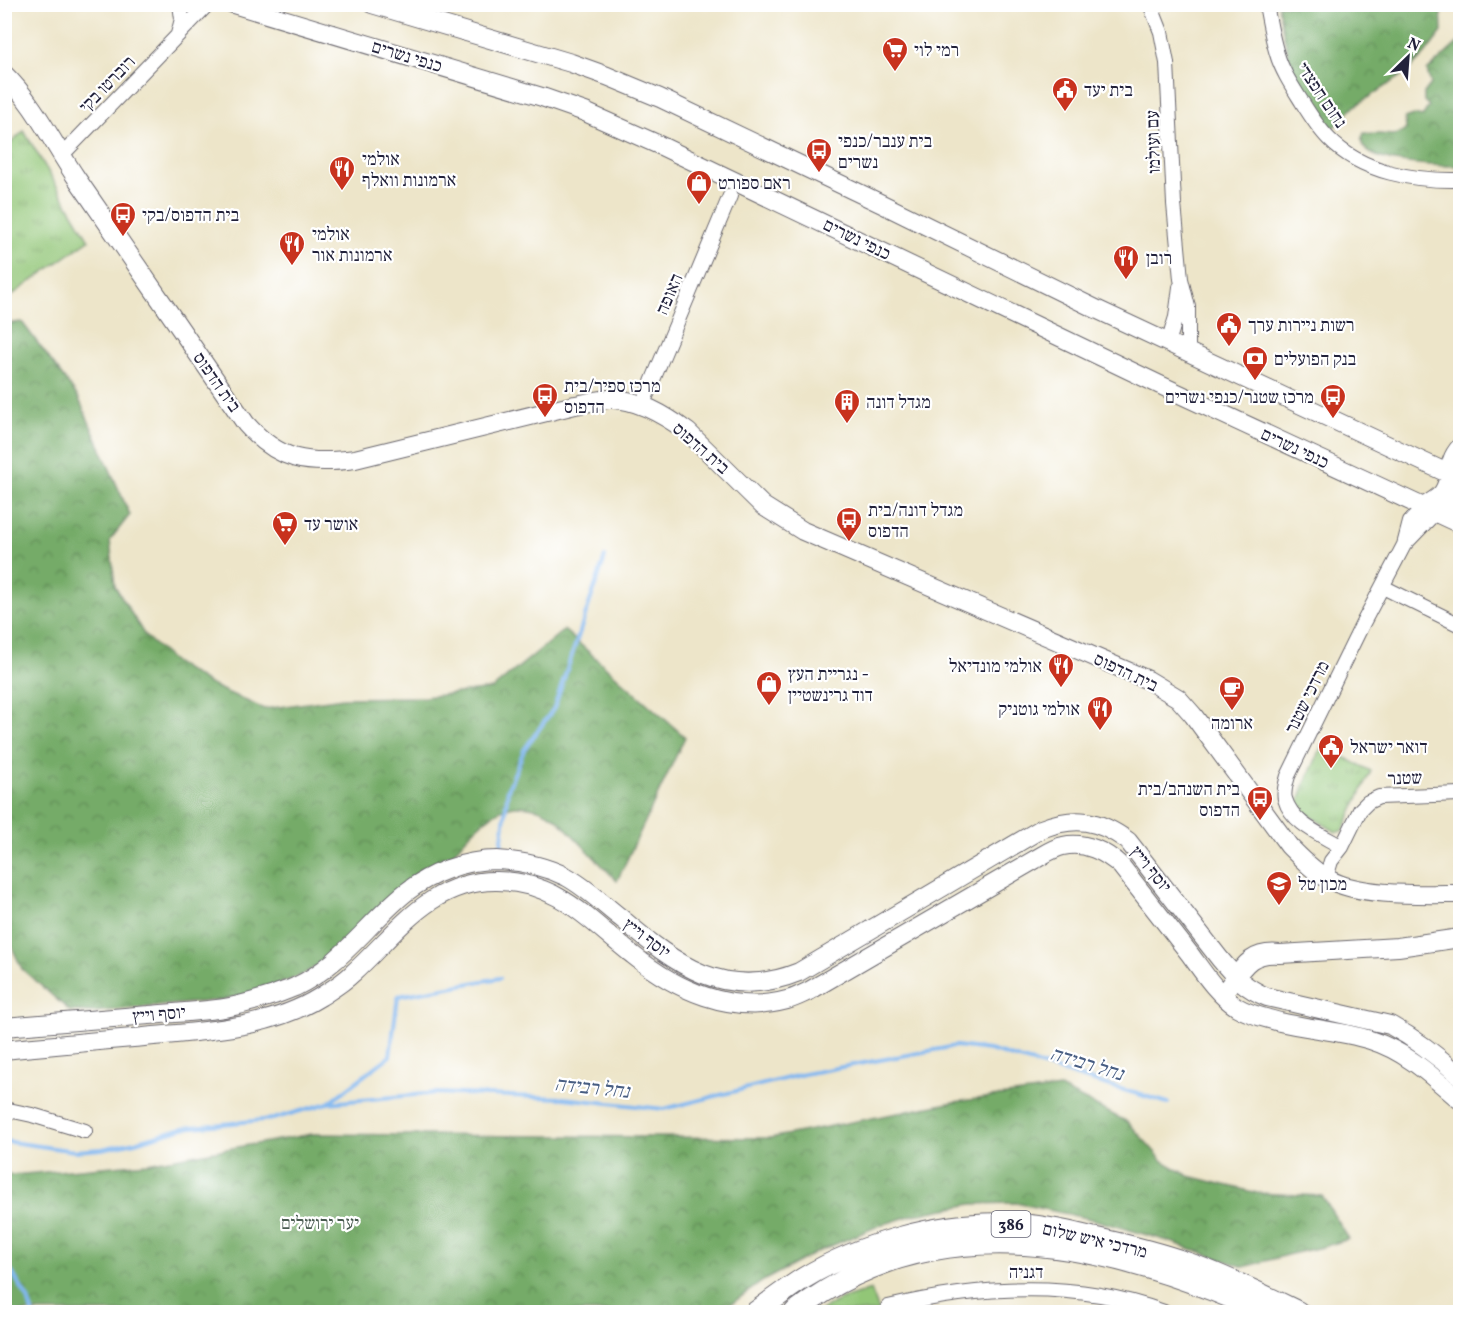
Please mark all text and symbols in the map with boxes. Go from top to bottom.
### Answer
north arrow [1378,27,1438,87]
text: N [1404,33,1424,58]
street label: כנפי נשרים [368,35,445,80]
supermarket icon: רמי לוי [880,35,910,73]
place label: רמי לוי [914,39,959,64]
street label: רוברטו בקי [74,51,142,119]
street label: נחום חפצדי [1290,58,1352,134]
public building icon: בית יעד [1050,75,1080,113]
place label: בית יעד [1084,79,1133,104]
street label: עם ועולמו [1141,110,1168,174]
place label: בית ענבר/כנפי נשרים [838,130,933,176]
bus stop icon: בית ענבר/כנפי נשרים [804,136,834,174]
place label: אולמי ארמונות וואלף [362,148,456,194]
restaurant icon: אולמי ארמונות וואלף [327,154,357,192]
shop icon: ראם ספורט [684,168,714,206]
place label: ראם ספורט [718,172,791,197]
bus stop icon: בית הדפוס/בקי [108,200,138,238]
place label: בית הדפוס/בקי [142,204,239,229]
street label: כנפי נשרים [818,213,894,267]
place label: אולמי ארמונות אור [312,223,392,269]
restaurant icon: אולמי ארמונות אור [277,229,307,267]
restaurant icon: רובן [1111,243,1141,281]
place label: רובן [1146,247,1172,272]
street label: האופה [651,270,690,319]
public building icon: רשות ניירות ערך [1214,310,1244,348]
place label: רשות ניירות ערך [1248,314,1355,339]
bank icon: בנק הפועלים [1240,344,1270,382]
street label: בית הדפוס [186,348,246,418]
place label: בנק הפועלים [1274,348,1357,373]
place label: מרכז ספיר/בית הדפוס [564,375,661,421]
bus stop icon: מרכז ספיר/בית הדפוס [530,381,560,419]
bus stop icon: מרכז שטנר/כנפי נשרים [1318,382,1348,420]
place label: מרכז שטנר/כנפי נשרים [1165,386,1314,411]
building icon: מגדל דונה [832,387,862,425]
place label: מגדל דונה [866,391,931,416]
street label: בית הדפוס [666,417,734,481]
street label: כנפי נשרים [1256,423,1333,476]
place label: מגדל דונה/בית הדפוס [868,499,963,545]
bus stop icon: מגדל דונה/בית הדפוס [834,505,864,543]
supermarket icon: אושר עד [270,509,300,547]
place label: אושר עד [304,513,358,538]
street label: בית הדפוס [1089,648,1162,699]
restaurant icon: אולמי מונדיאל [1046,651,1076,689]
place label: אולמי מונדיאל [949,655,1042,680]
street label: מרדכי שטנר [1280,657,1337,738]
place label: נגריית העץ - דוד גרינשטיין [788,663,873,709]
shop icon: נגריית העץ - דוד גרינשטיין [754,669,784,707]
cafe icon: ארומה [1217,674,1247,712]
restaurant icon: אולמי גוטניק [1085,694,1115,732]
place label: אולמי גוטניק [998,698,1080,723]
place label: ארומה [1211,712,1253,737]
public building icon: דואר ישראל [1316,732,1346,770]
place label: דואר ישראל [1350,736,1428,761]
street label: שטנר [1387,766,1423,793]
place label: בית השנהב/בית הדפוס [1138,778,1240,824]
bus stop icon: בית השנהב/בית הדפוס [1245,784,1275,822]
street label: יוסף וייץ [1123,841,1176,899]
school or university icon: מכון טל [1264,869,1294,907]
place label: מכון טל [1298,873,1347,898]
street label: יוסף וייץ [617,913,675,965]
street label: יוסף וייץ [131,1001,187,1030]
water label: נחל רבידה [1046,1041,1128,1090]
water label: נחל רבידה [553,1071,632,1107]
road number: 386 [992,1211,1030,1237]
park label: יער ירושלים [281,1212,359,1237]
street label: מרדכי איש שלום [1040,1217,1150,1266]
street label: דגניה [1009,1261,1043,1286]

